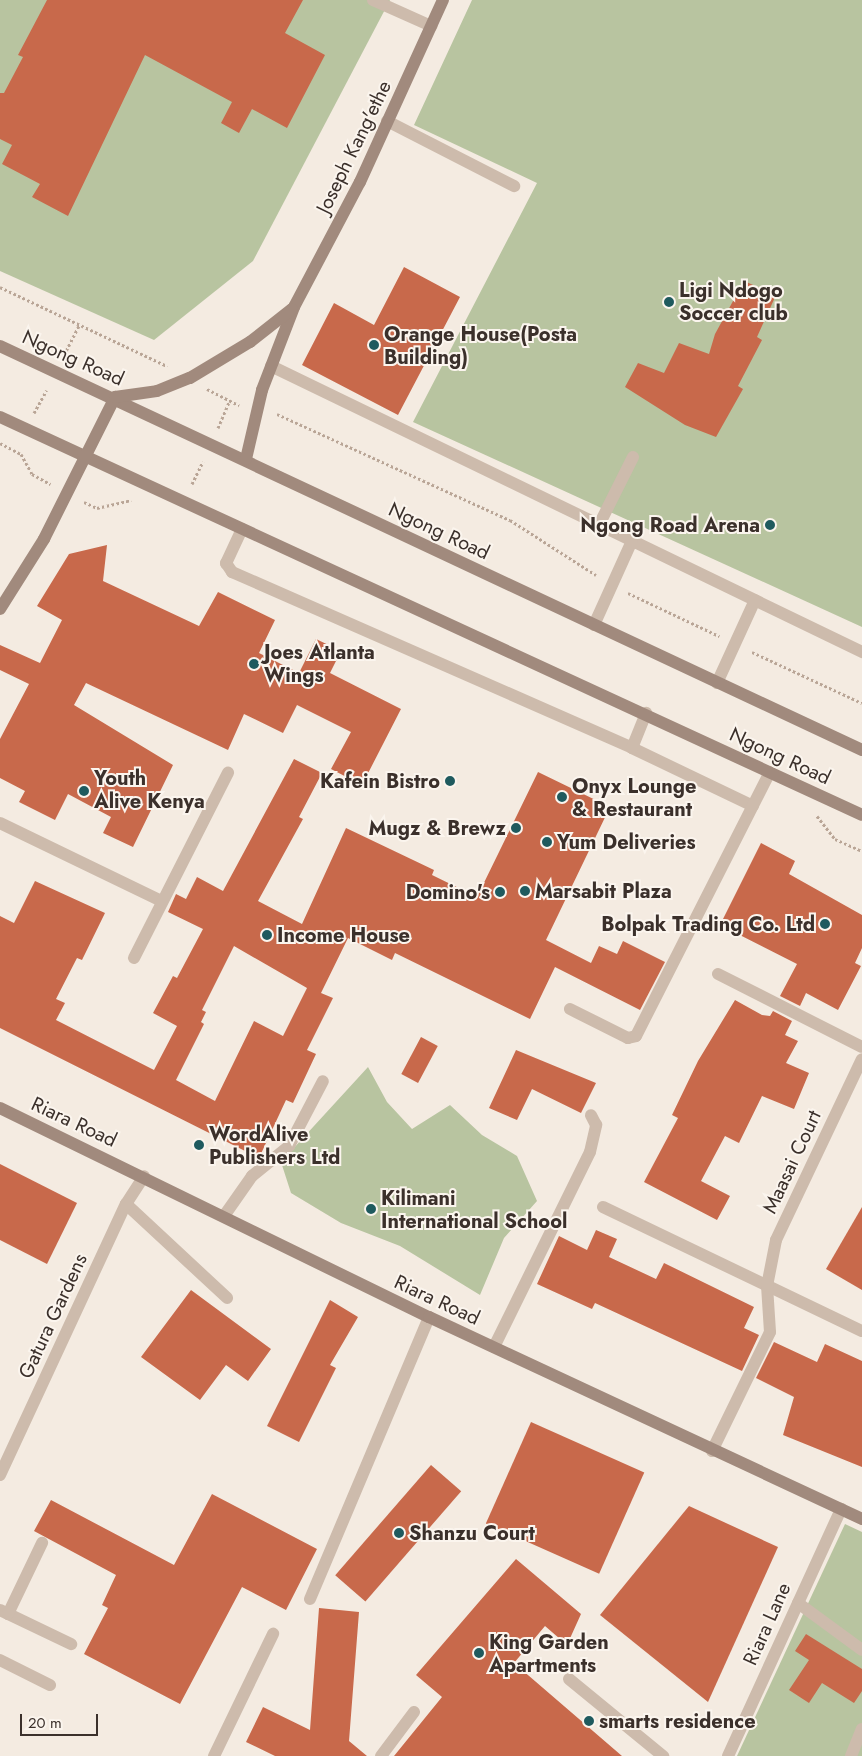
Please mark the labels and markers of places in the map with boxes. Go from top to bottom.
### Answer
place label: Ligi Ndogo Soccer club [679,278,788,325]
marker: Ligi Ndogo Soccer club [663,296,675,308]
place label: Orange House(Posta Building) [384,322,577,369]
marker: Orange House(Posta Building) [368,339,380,351]
place label: Ngong Road Arena [580,513,760,537]
marker: Ngong Road Arena [764,519,776,531]
place label: Joes Atlanta Wings [264,640,375,687]
marker: Joes Atlanta Wings [248,658,260,670]
place label: Youth Alive Kenya [94,767,205,814]
place label: Kafein Bistro [320,769,440,793]
place label: Onyx Lounge & Restaurant [572,774,696,821]
marker: Kafein Bistro [444,775,456,787]
marker: Youth Alive Kenya [78,785,90,797]
marker: Onyx Lounge & Restaurant [556,791,568,803]
place label: Mugz & Brewz [368,816,506,840]
marker: Mugz & Brewz [510,822,522,834]
place label: Yum Deliveries [557,830,696,854]
marker: Yum Deliveries [541,836,553,848]
place label: Marsabit Plaza [535,879,672,903]
place label: Domino's [406,880,490,904]
marker: Marsabit Plaza [519,885,531,897]
marker: Domino's [494,886,506,898]
place label: Bolpak Trading Co. Ltd [601,912,815,936]
marker: Bolpak Trading Co. Ltd [819,918,831,930]
place label: Income House [277,923,410,947]
marker: Income House [261,929,273,941]
place label: WordAlive Publishers Ltd [209,1122,340,1169]
marker: WordAlive Publishers Ltd [193,1139,205,1151]
place label: Kilimani International School [381,1186,567,1233]
marker: Kilimani International School [365,1203,377,1215]
place label: Shanzu Court [409,1521,535,1545]
marker: Shanzu Court [393,1527,405,1539]
place label: King Garden Apartments [489,1630,609,1677]
marker: King Garden Apartments [473,1647,485,1659]
place label: smarts residence [599,1709,756,1733]
marker: smarts residence [583,1715,595,1727]

